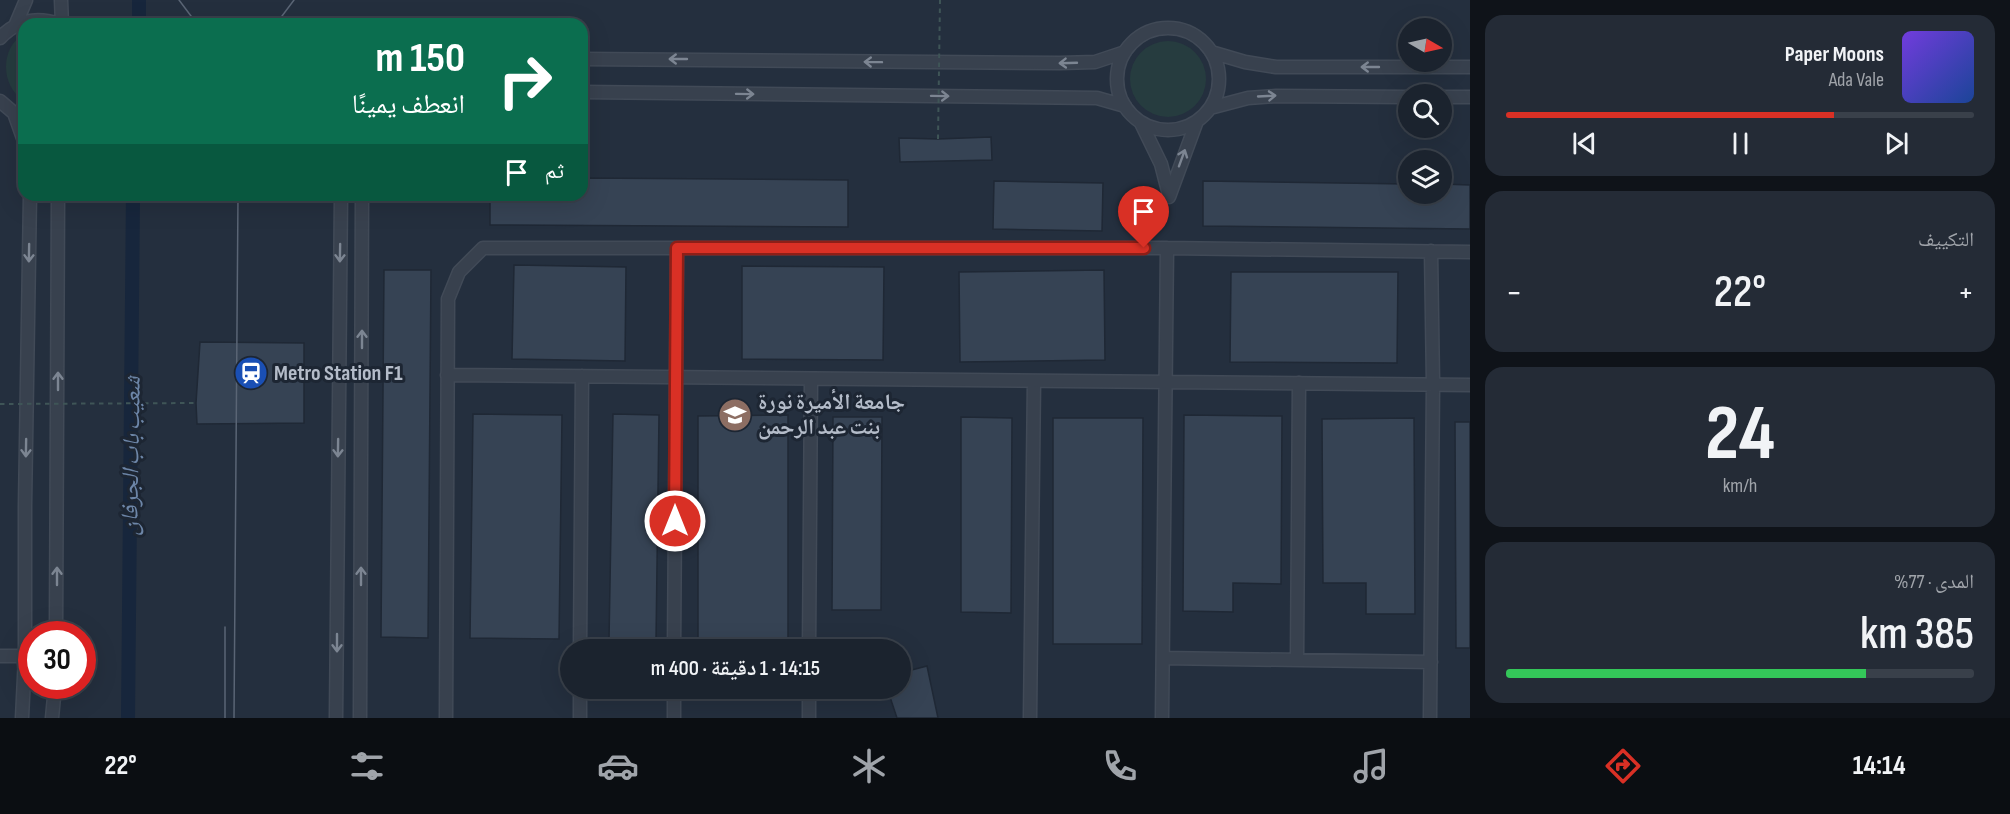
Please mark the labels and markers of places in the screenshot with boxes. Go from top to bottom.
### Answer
pin [1118,186,1169,248]
station icon: Metro Station F1 [233,355,269,391]
place label: Metro Station F1 [274,360,403,387]
place label: جامعة الأميرة نورة بنت عبد الرحمن [758,388,905,441]
school or university icon: جامعة الأميرة نورة بنت عبد الرحمن [717,397,753,433]

